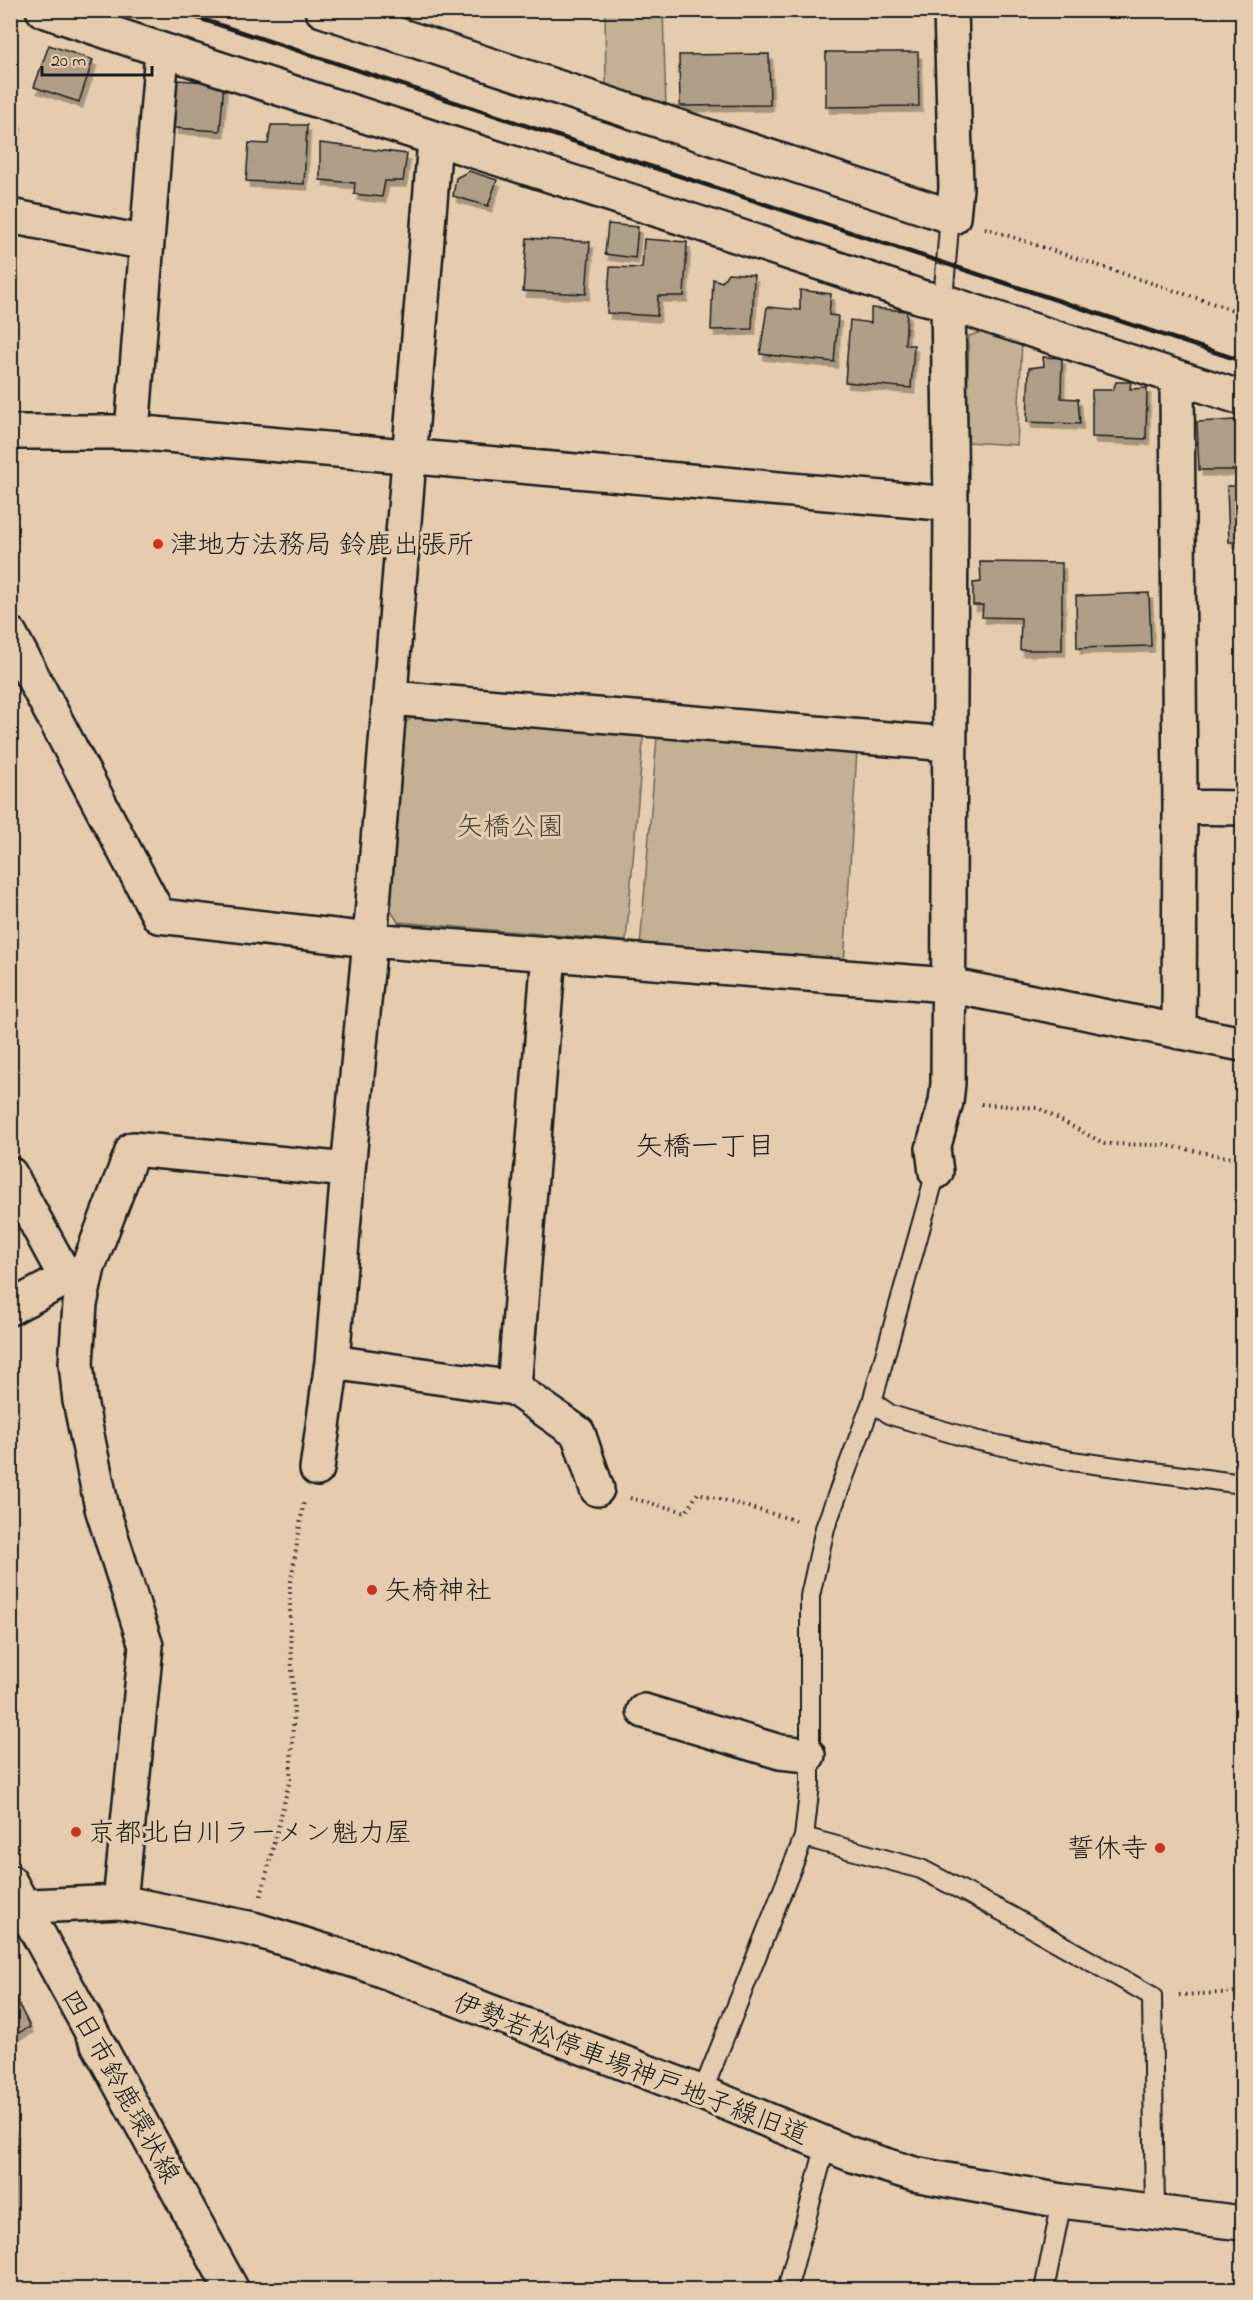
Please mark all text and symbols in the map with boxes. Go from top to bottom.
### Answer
scale bar [42,39,152,77]
text: 20 m [51,49,86,75]
place label: 津地方法務局 鈴鹿出張所 [170,527,474,566]
marker: 津地方法務局 鈴鹿出張所 [151,537,165,551]
park label: 矢橋公園 [456,809,564,848]
district label: 矢橋一丁目 [635,1128,775,1169]
place label: 矢椅神社 [384,1573,492,1612]
marker: 矢椅神社 [365,1583,379,1597]
place label: 京都北白川ラーメン魁力屋 [88,1815,412,1854]
marker: 京都北白川ラーメン魁力屋 [69,1825,83,1839]
place label: 誓休寺 [1067,1831,1148,1870]
marker: 誓休寺 [1153,1841,1167,1855]
street label: 四日市鈴鹿環状線 [49,1983,188,2191]
street label: 伊勢若松停車場神戸地子線旧道 [447,1984,814,2156]

